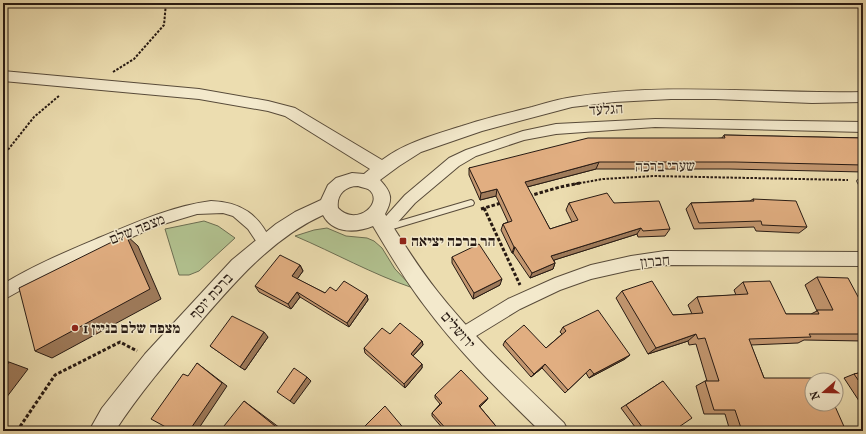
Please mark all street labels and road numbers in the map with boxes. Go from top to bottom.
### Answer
street label: הגלעד [588,99,624,119]
street label: שערי ברכה [635,156,695,176]
street label: מצפה שלם [107,210,167,248]
street label: חברון [639,251,671,271]
street label: ברכת יוסף [186,269,236,323]
street label: ירושלים [437,308,479,352]

